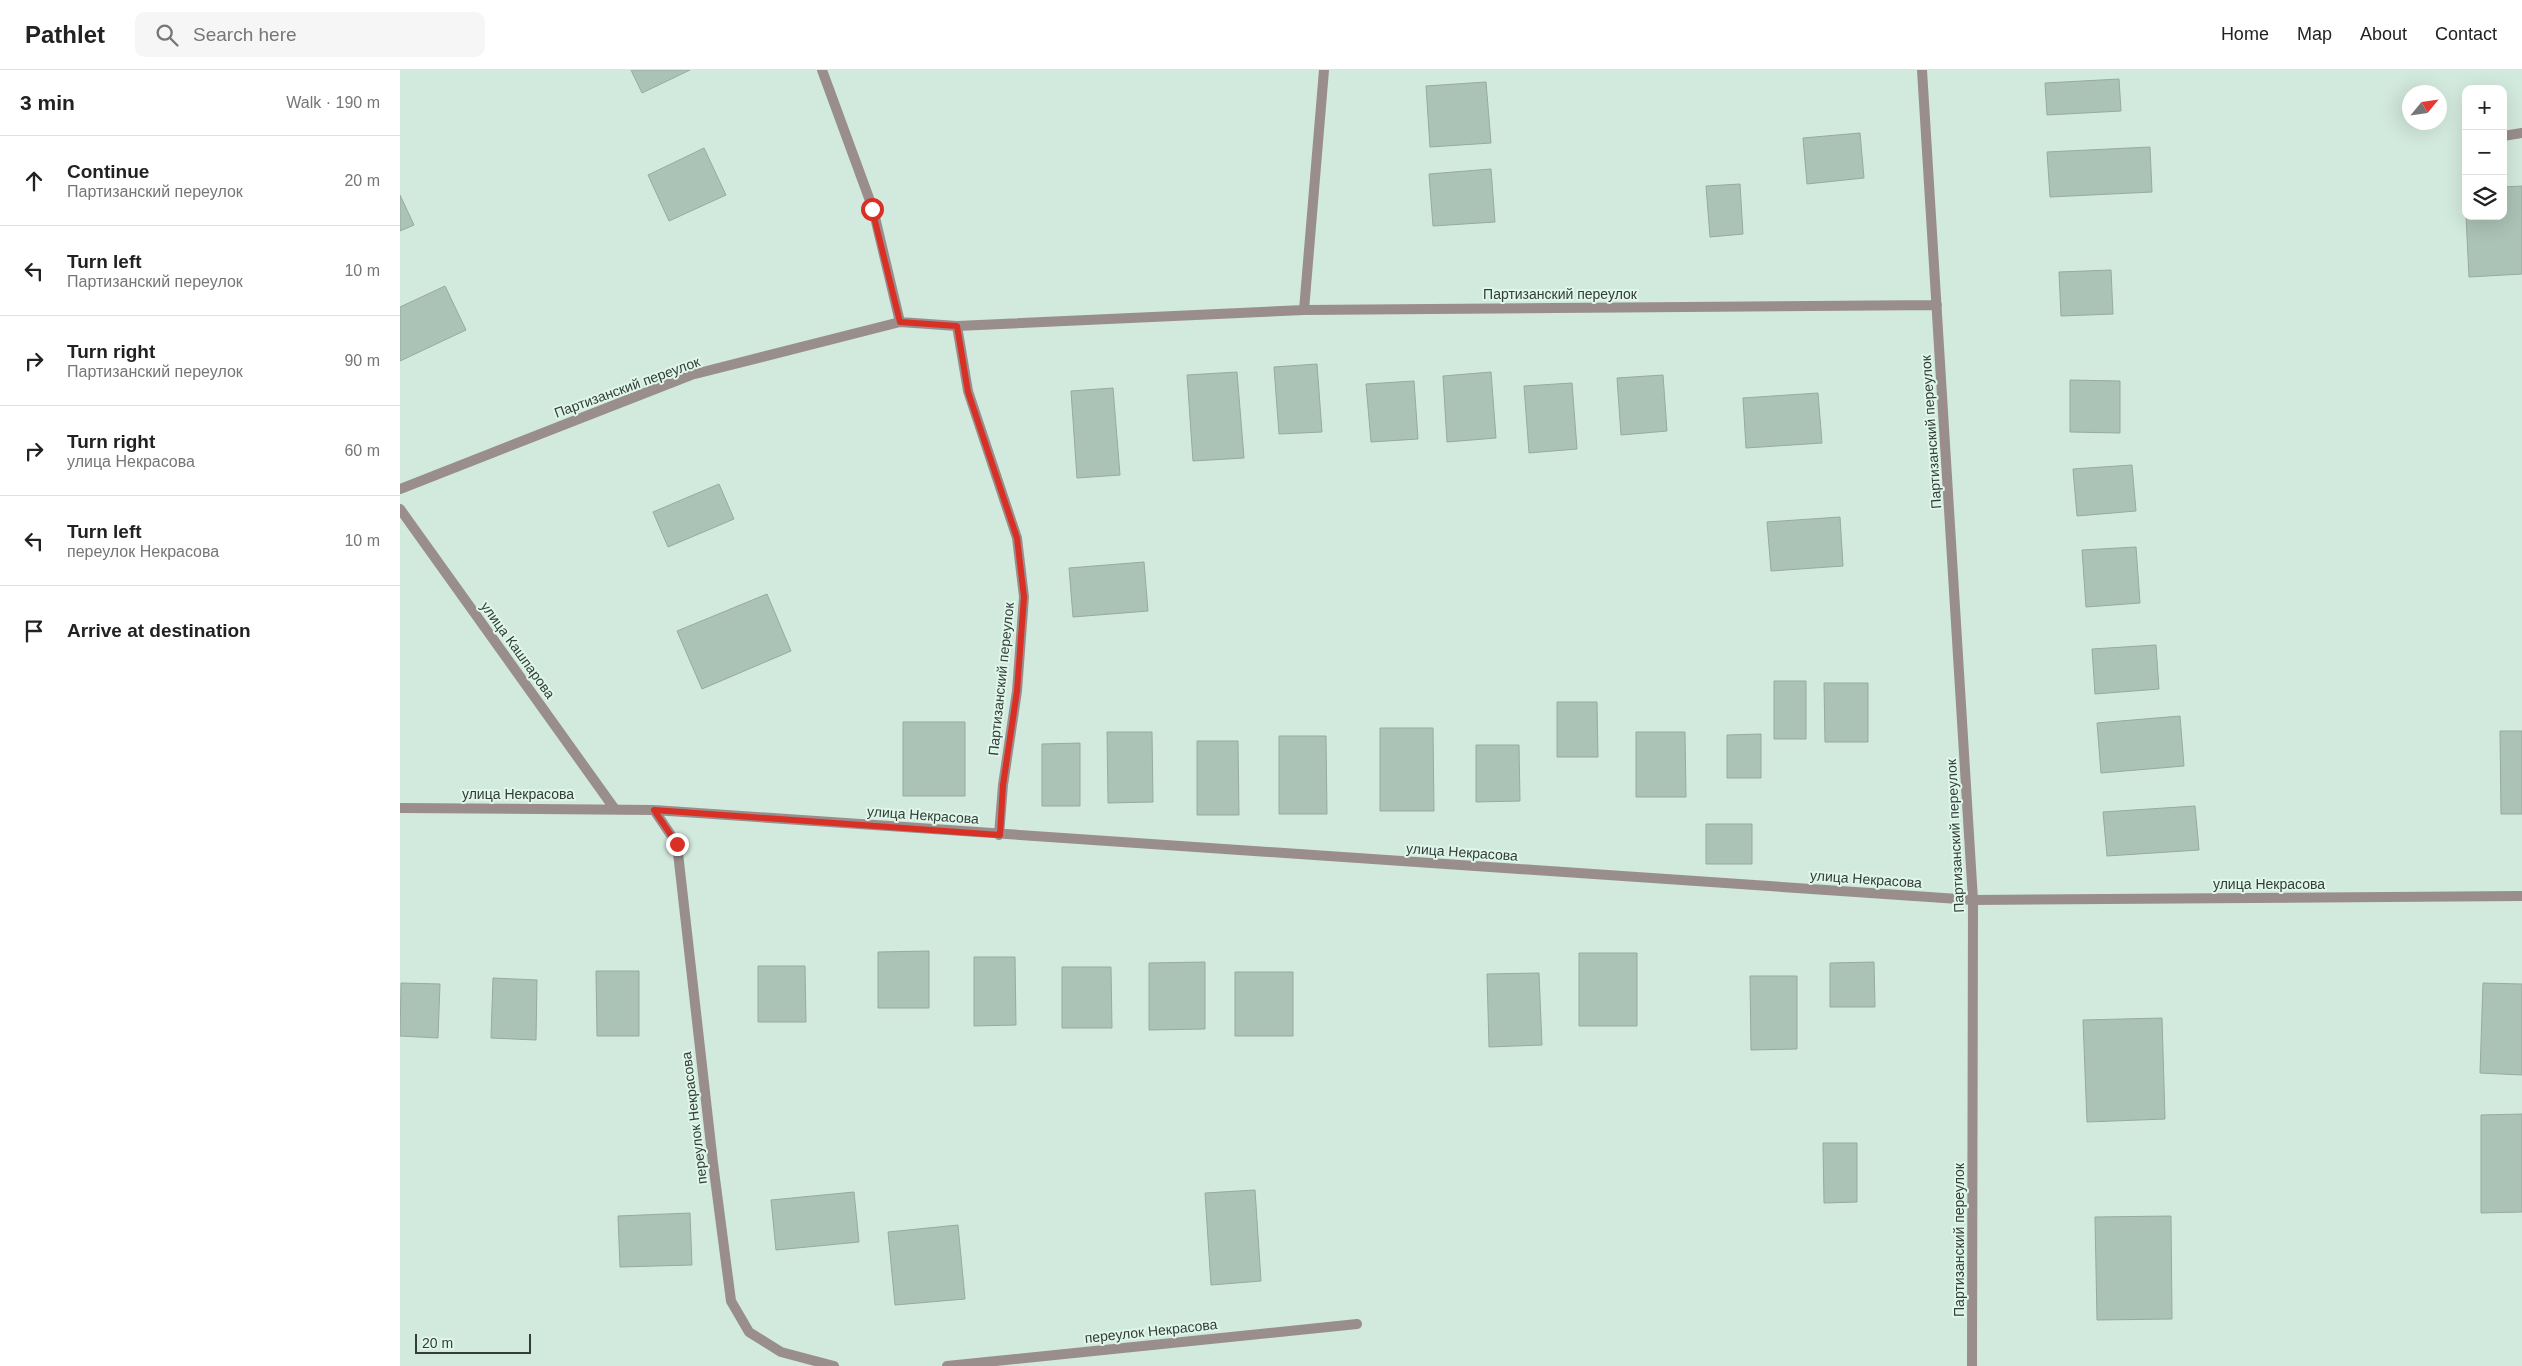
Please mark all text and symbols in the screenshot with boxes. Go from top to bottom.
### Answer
search box [135,12,485,57]
text: Pathlet [25,21,105,48]
icon: search [153,21,181,49]
text: Search here [193,24,297,45]
text: Home [2221,24,2269,44]
text: Map [2297,24,2332,44]
text: About [2360,24,2407,44]
text: Contact [2435,24,2497,44]
north arrow [2402,85,2447,130]
map controls [2462,85,2507,220]
button: + [2462,85,2507,130]
text: 3 min [20,91,75,114]
text: Walk · 190 m [286,94,380,111]
button: − [2462,130,2507,175]
text: Continue [67,161,149,182]
icon: ahead [20,167,48,195]
text: 20 m [344,172,380,189]
button: layers [2462,175,2507,220]
text: Партизанский переулок [67,183,243,200]
route start [861,198,884,221]
text: Turn left [67,251,142,272]
icon: left [20,257,48,285]
text: 10 m [344,262,380,279]
text: Партизанский переулок [67,273,243,290]
street label: Партизанский переулок [1483,286,1638,302]
text: Turn right [67,341,155,362]
icon: right [20,347,48,375]
text: 90 m [344,352,380,369]
street label: Партизанский переулок [552,353,703,421]
street label: Партизанский переулок [1918,354,1944,509]
text: Партизанский переулок [67,363,243,380]
text: Turn right [67,431,155,452]
icon: right [20,437,48,465]
text: 60 m [344,442,380,459]
text: улица Некрасова [67,453,195,470]
text: Turn left [67,521,142,542]
icon: left [20,527,48,555]
text: 10 m [344,532,380,549]
text: переулок Некрасова [67,543,219,560]
street label: улица Кашпарова [478,599,559,702]
street label: Партизанский переулок [985,601,1017,756]
icon: arrive [20,617,48,645]
text: Arrive at destination [67,620,251,641]
street label: Партизанский переулок [1943,758,1967,913]
street label: улица Некрасова [462,786,574,802]
street label: улица Некрасова [867,803,980,827]
route end [666,833,689,856]
street label: улица Некрасова [1406,840,1519,864]
street label: улица Некрасова [1810,867,1923,891]
street label: улица Некрасова [2213,876,2325,892]
street label: переулок Некрасова [678,1051,710,1185]
street label: Партизанский переулок [1951,1162,1967,1317]
street label: переулок Некрасова [1084,1316,1218,1346]
scale bar [415,1331,531,1354]
text: 20 m [422,1335,453,1351]

